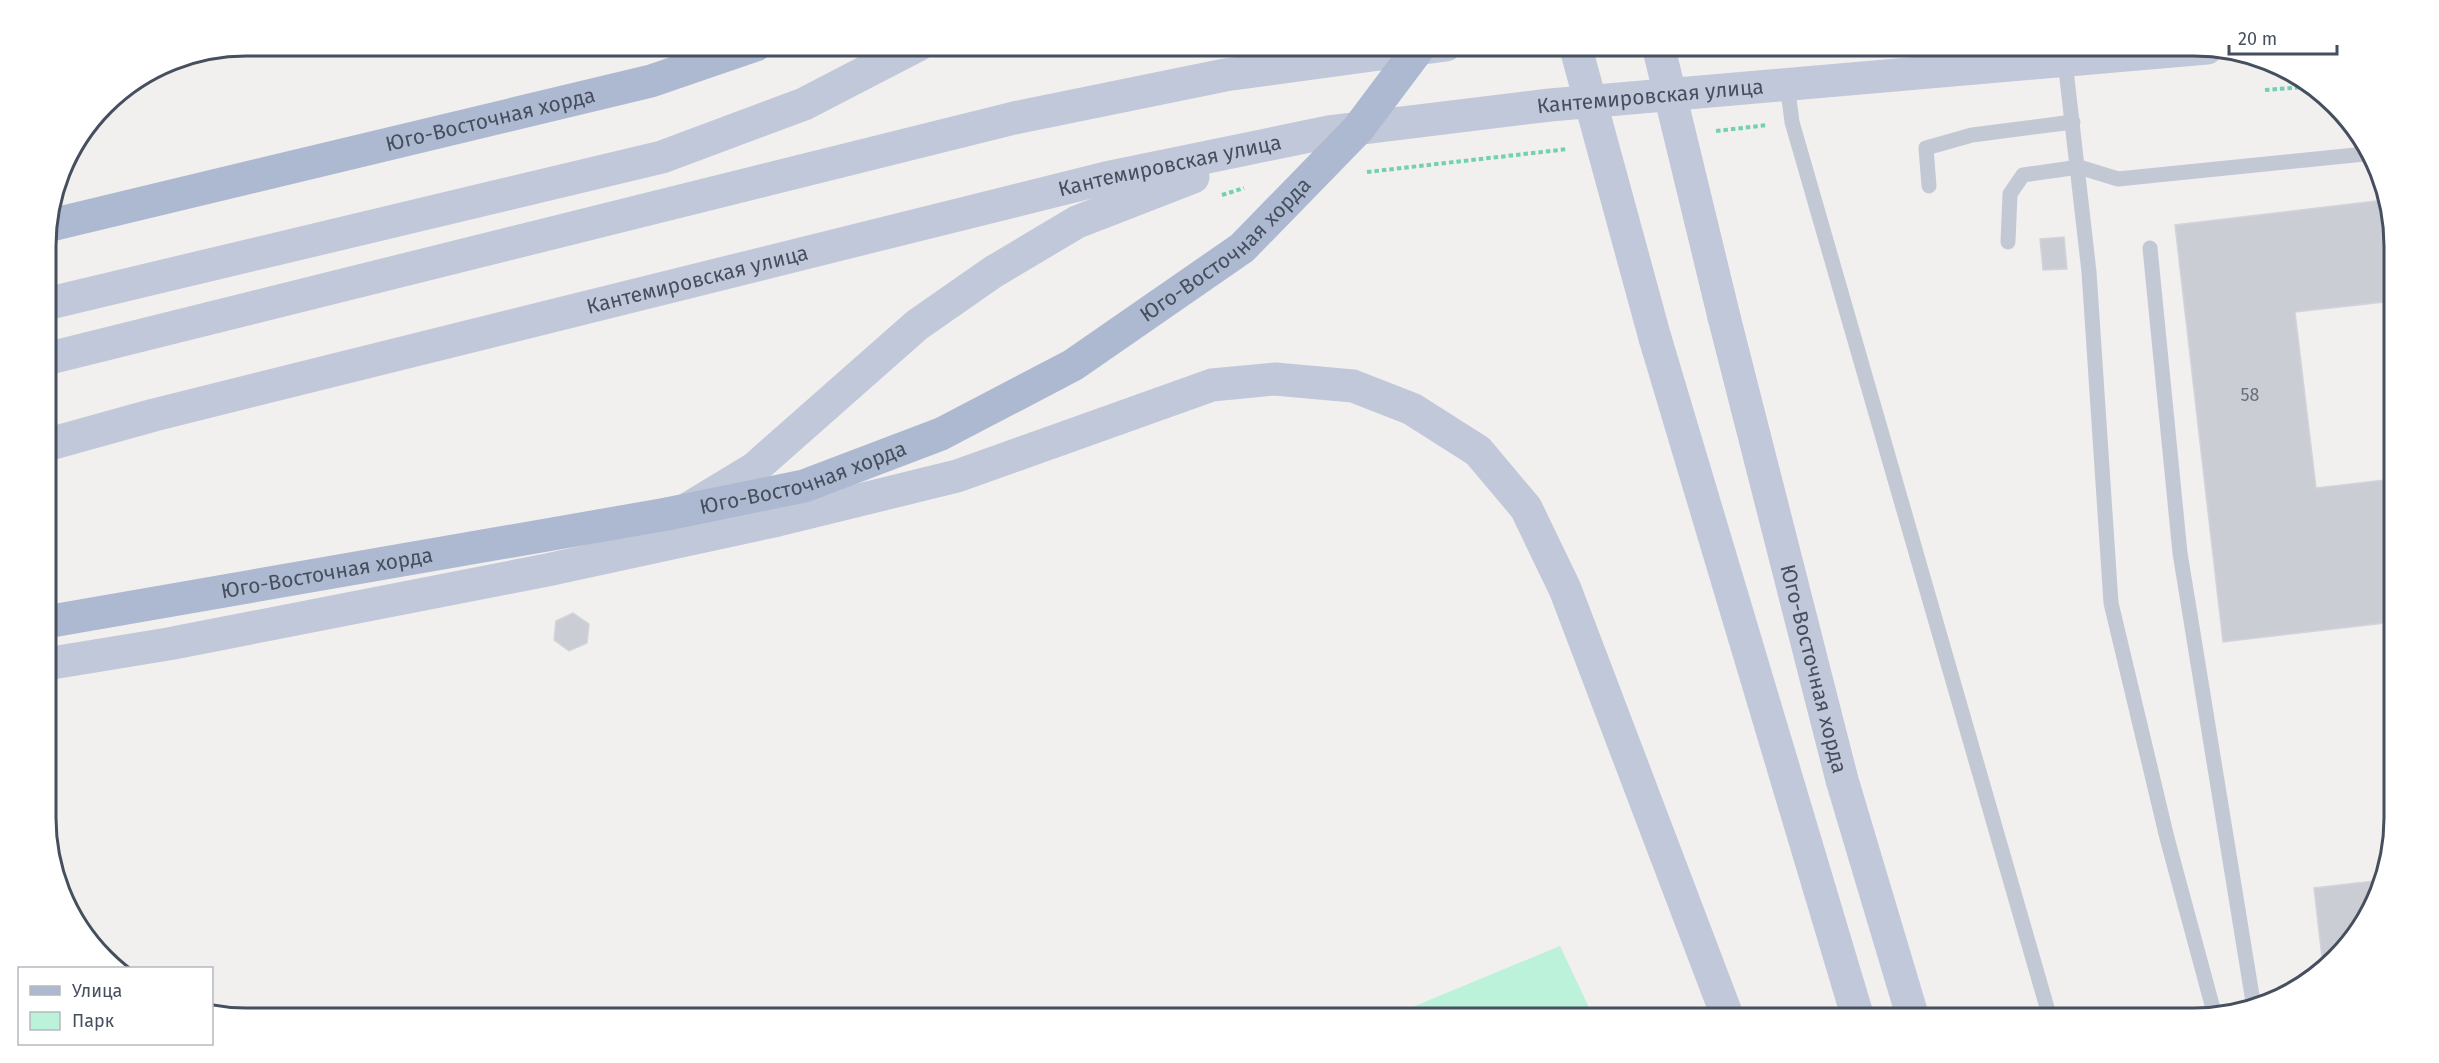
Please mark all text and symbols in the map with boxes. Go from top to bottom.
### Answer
scale bar [2229,18,2337,56]
text: 20 m [2238,28,2277,50]
street label: Кантемировская улица [1535,74,1765,120]
street label: Юго-Восточная хорда [383,82,598,157]
street label: Кантемировская улица [1055,129,1284,202]
street label: Юго-Восточная хорда [1135,172,1317,328]
street label: Кантемировская улица [584,240,811,320]
house number: 58 [2241,384,2260,406]
street label: Юго-Восточная хорда [697,435,910,520]
street label: Юго-Восточная хорда [219,542,435,604]
street label: Юго-Восточная хорда [1775,561,1853,776]
legend [18,967,213,1045]
text: Улица [72,980,122,1002]
text: Парк [72,1010,115,1032]

